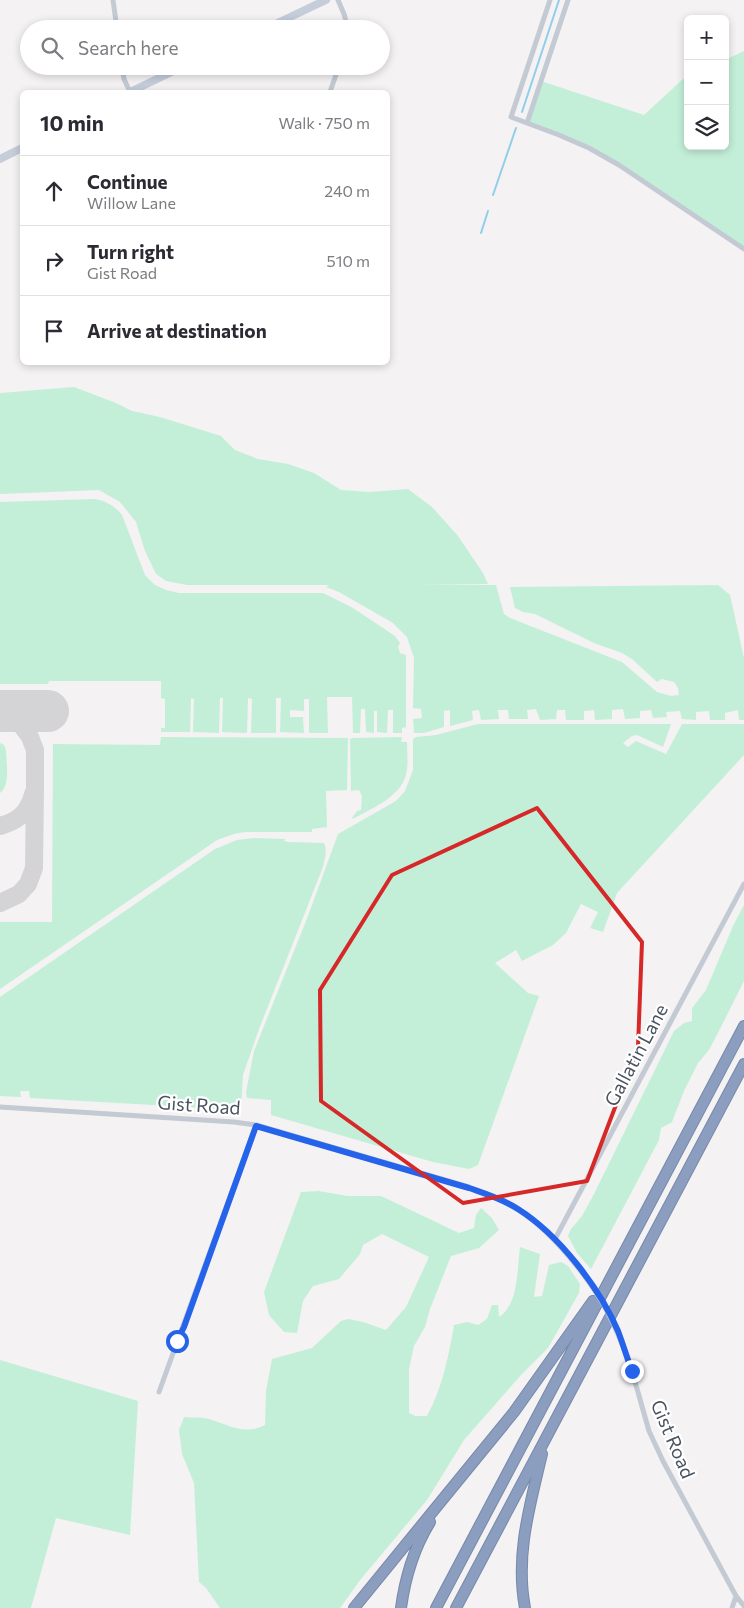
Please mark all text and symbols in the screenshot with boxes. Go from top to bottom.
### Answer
map controls [684,15,729,150]
button: + [684,15,729,60]
search box [20,20,390,75]
icon: search [38,34,66,62]
text: Search here [78,36,178,59]
button: − [684,60,729,105]
button: layers [684,105,729,150]
text: 10 min [40,110,104,135]
text: Walk · 750 m [278,113,370,132]
text: Continue [87,170,167,193]
icon: ahead [40,177,68,205]
text: 240 m [324,181,370,200]
text: Willow Lane [87,193,176,212]
text: Turn right [87,240,174,263]
icon: right [40,247,68,275]
text: 510 m [327,251,370,270]
text: Gist Road [87,263,157,282]
icon: arrive [40,317,68,345]
text: Arrive at destination [87,319,267,342]
street label: Gallatin Lane [599,1000,672,1110]
street label: Gist Road [157,1090,241,1119]
route start [166,1330,189,1353]
route end [621,1360,644,1383]
street label: Gist Road [647,1396,700,1482]

